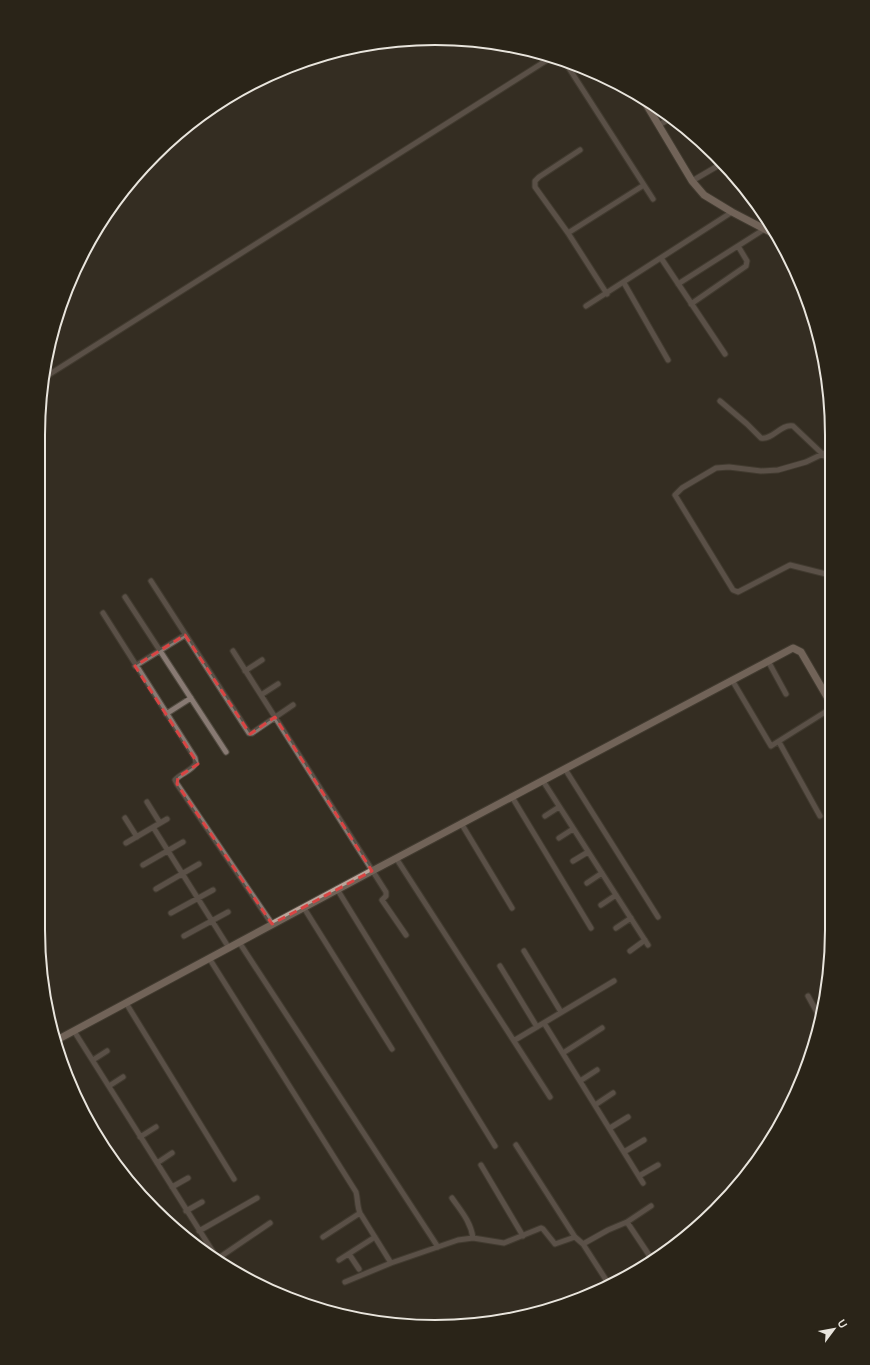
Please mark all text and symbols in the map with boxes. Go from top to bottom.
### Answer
north arrow [814,1309,854,1349]
text: U [834,1317,851,1331]

